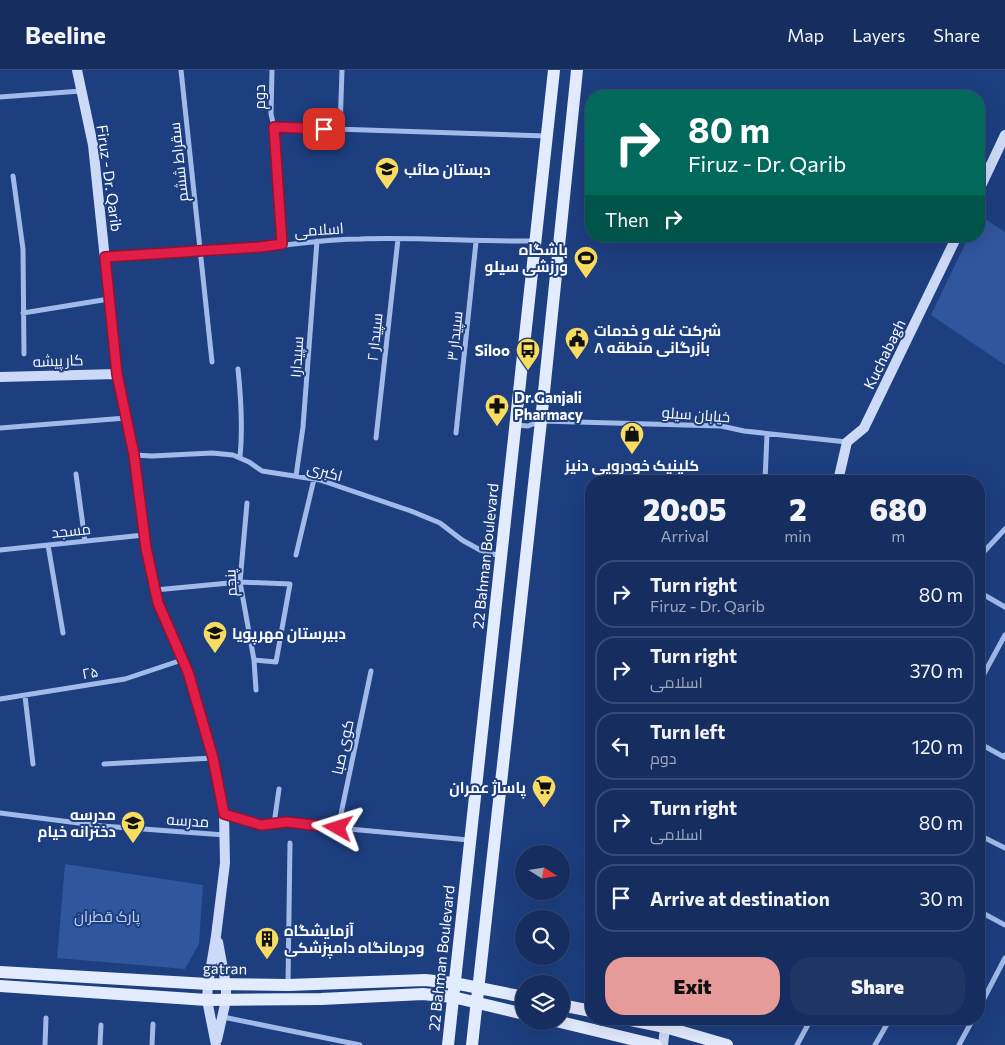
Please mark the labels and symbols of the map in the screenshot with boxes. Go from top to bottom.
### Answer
street label: دوم [250,85,270,109]
pin [303,108,345,150]
street label: سقراط ششم [165,121,193,203]
street label: Firuz - Dr. Qarib [94,123,126,233]
school or university icon: دبستان صائب [374,156,400,190]
place label: دبستان صائب [404,160,491,179]
street label: اسلامی [294,218,344,242]
place label: باشگاه ورزشی سیلو [485,240,568,276]
sports icon: باشگاه ورزشی سیلو [573,245,599,279]
street label: سپیدار ۳ [442,310,468,362]
street label: سپیدار ۲ [363,312,387,362]
street label: Kuchabagh [859,316,909,392]
place label: شرکت غله و خدمات بازرگانی منطقه ۸ [594,321,721,357]
public building icon: شرکت غله و خدمات بازرگانی منطقه ۸ [564,326,590,360]
street label: سپیدار۱ [286,335,308,379]
bus stop icon: Siloo [515,337,541,371]
place label: Siloo [475,341,510,359]
street label: کار پیشه [32,350,84,372]
place label: Dr.Ganjali Pharmacy [514,388,584,423]
pharmacy icon: Dr.Ganjali Pharmacy [484,393,510,427]
street label: خیابان سیلو [661,403,731,427]
shop icon: کلینیک خودرویی دنیز [619,421,645,455]
place label: کلینیک خودرویی دنیز [564,456,699,475]
street label: اکبری [305,458,345,486]
street label: 22 Bahman Boulevard [468,482,502,630]
street label: مسجد [50,519,92,541]
street label: پنجم [220,569,242,597]
school or university icon: دبیرستان مهرپویا [202,620,228,654]
place label: دبیرستان مهرپویا [232,624,346,645]
street label: ۲۵ [81,662,99,682]
street label: کوی صبا [327,718,359,776]
supermarket icon: پاساژ عمران [531,774,557,808]
place label: پاساژ عمران [449,778,527,799]
position arrow [311,801,363,853]
place label: مدرسه دخترانه خیام [38,805,116,842]
school or university icon: مدرسه دخترانه خیام [120,810,146,844]
street label: مدرسه [166,810,210,831]
north arrow [515,845,570,900]
street label: 22 Bahman Boulevard [424,884,458,1032]
park label: پارک قطران [74,907,140,927]
place label: آزمایشگاه ودرمانگاه دامپزشکی [284,921,424,959]
building icon: آزمایشگاه ودرمانگاه دامپزشکی [254,926,280,960]
street label: gatran [203,959,247,977]

